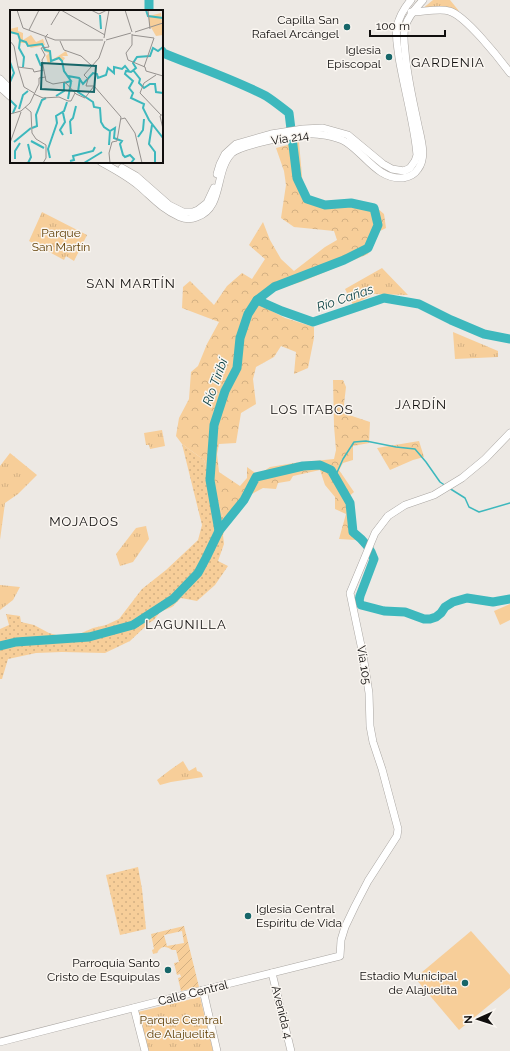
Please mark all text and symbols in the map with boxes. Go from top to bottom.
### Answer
inset map [10,10,163,163]
scale bar [370,12,445,38]
place label: Capilla San Rafael Arcángel [252,13,340,41]
text: 100 m [376,19,410,33]
marker: Capilla San Rafael Arcángel [342,22,352,32]
place label: Iglesia Episcopal [327,43,382,71]
marker: Iglesia Episcopal [384,52,394,62]
district label: GARDENIA [411,55,485,70]
street label: Vía 214 [270,128,310,148]
park label: Parque San Martín [32,226,90,254]
district label: SAN MARTÍN [86,276,176,291]
water label: Río Cañas [315,281,375,315]
water label: Río Tiribí [200,355,231,408]
district label: JARDÍN [395,397,447,412]
district label: LOS ITABOS [270,402,354,417]
district label: MOJADOS [49,514,119,529]
district label: LAGUNILLA [145,617,227,632]
street label: Vía 105 [354,644,374,686]
place label: Iglesia Central Espíritu de Vida [256,902,342,930]
marker: Iglesia Central Espíritu de Vida [243,911,253,921]
place label: Parroquia Santo Cristo de Esquipulas [47,956,160,984]
marker: Parroquia Santo Cristo de Esquipulas [163,965,173,975]
place label: Estadio Municipal de Alajuelita [359,969,458,997]
street label: Calle Central [157,977,230,1008]
marker: Estadio Municipal de Alajuelita [460,978,470,988]
street label: Avenida 4 [269,984,295,1040]
north arrow [458,999,498,1039]
park label: Parque Central de Alajuelita [140,1013,223,1041]
text: N [462,1015,475,1024]

